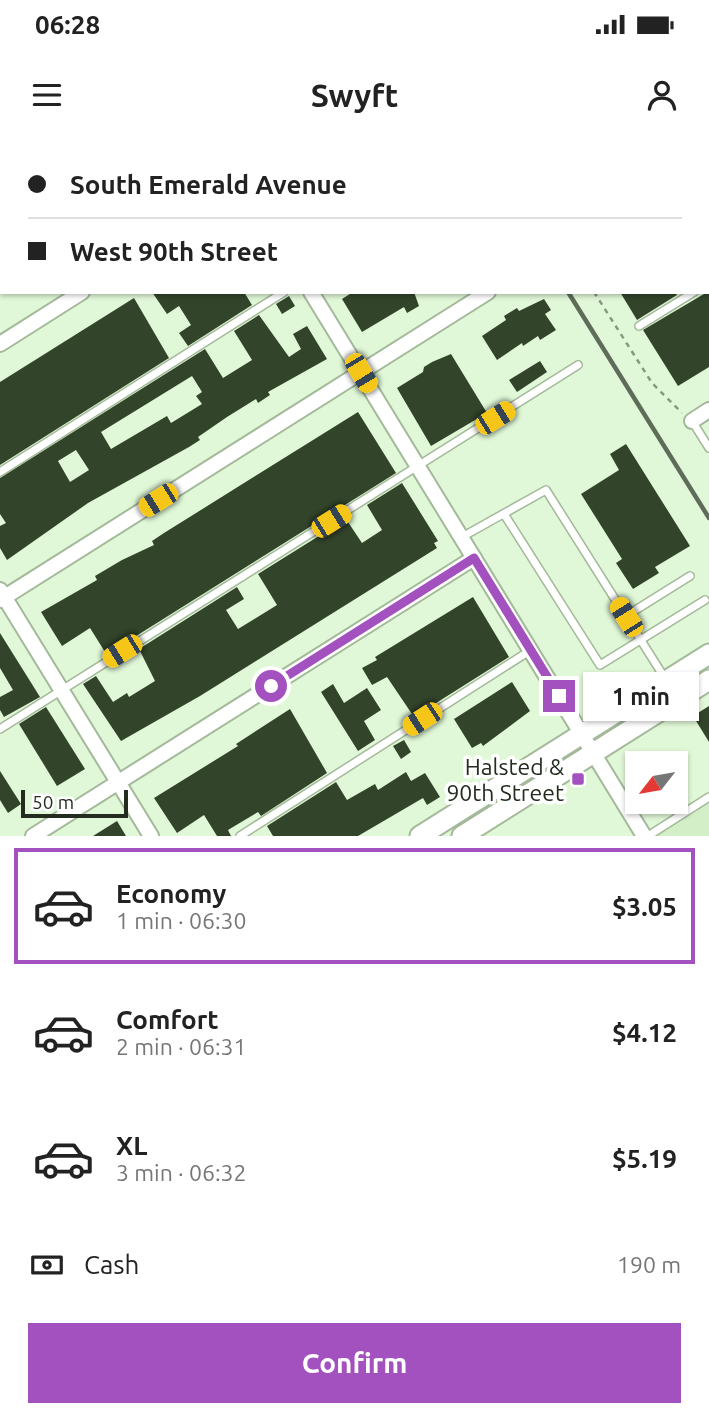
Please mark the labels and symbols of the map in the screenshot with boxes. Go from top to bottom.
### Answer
car [342,350,381,396]
car [472,398,519,438]
car [135,480,182,520]
car [308,501,355,541]
car [606,594,647,640]
car [99,631,146,671]
route start [255,670,287,702]
callout: 1 min [584,672,699,720]
route end [543,680,575,712]
car [399,699,446,739]
north arrow [625,751,688,814]
place label: Halsted & 90th Street [446,754,564,805]
marker: Halsted & 90th Street [570,771,586,787]
scale bar [21,787,128,819]

